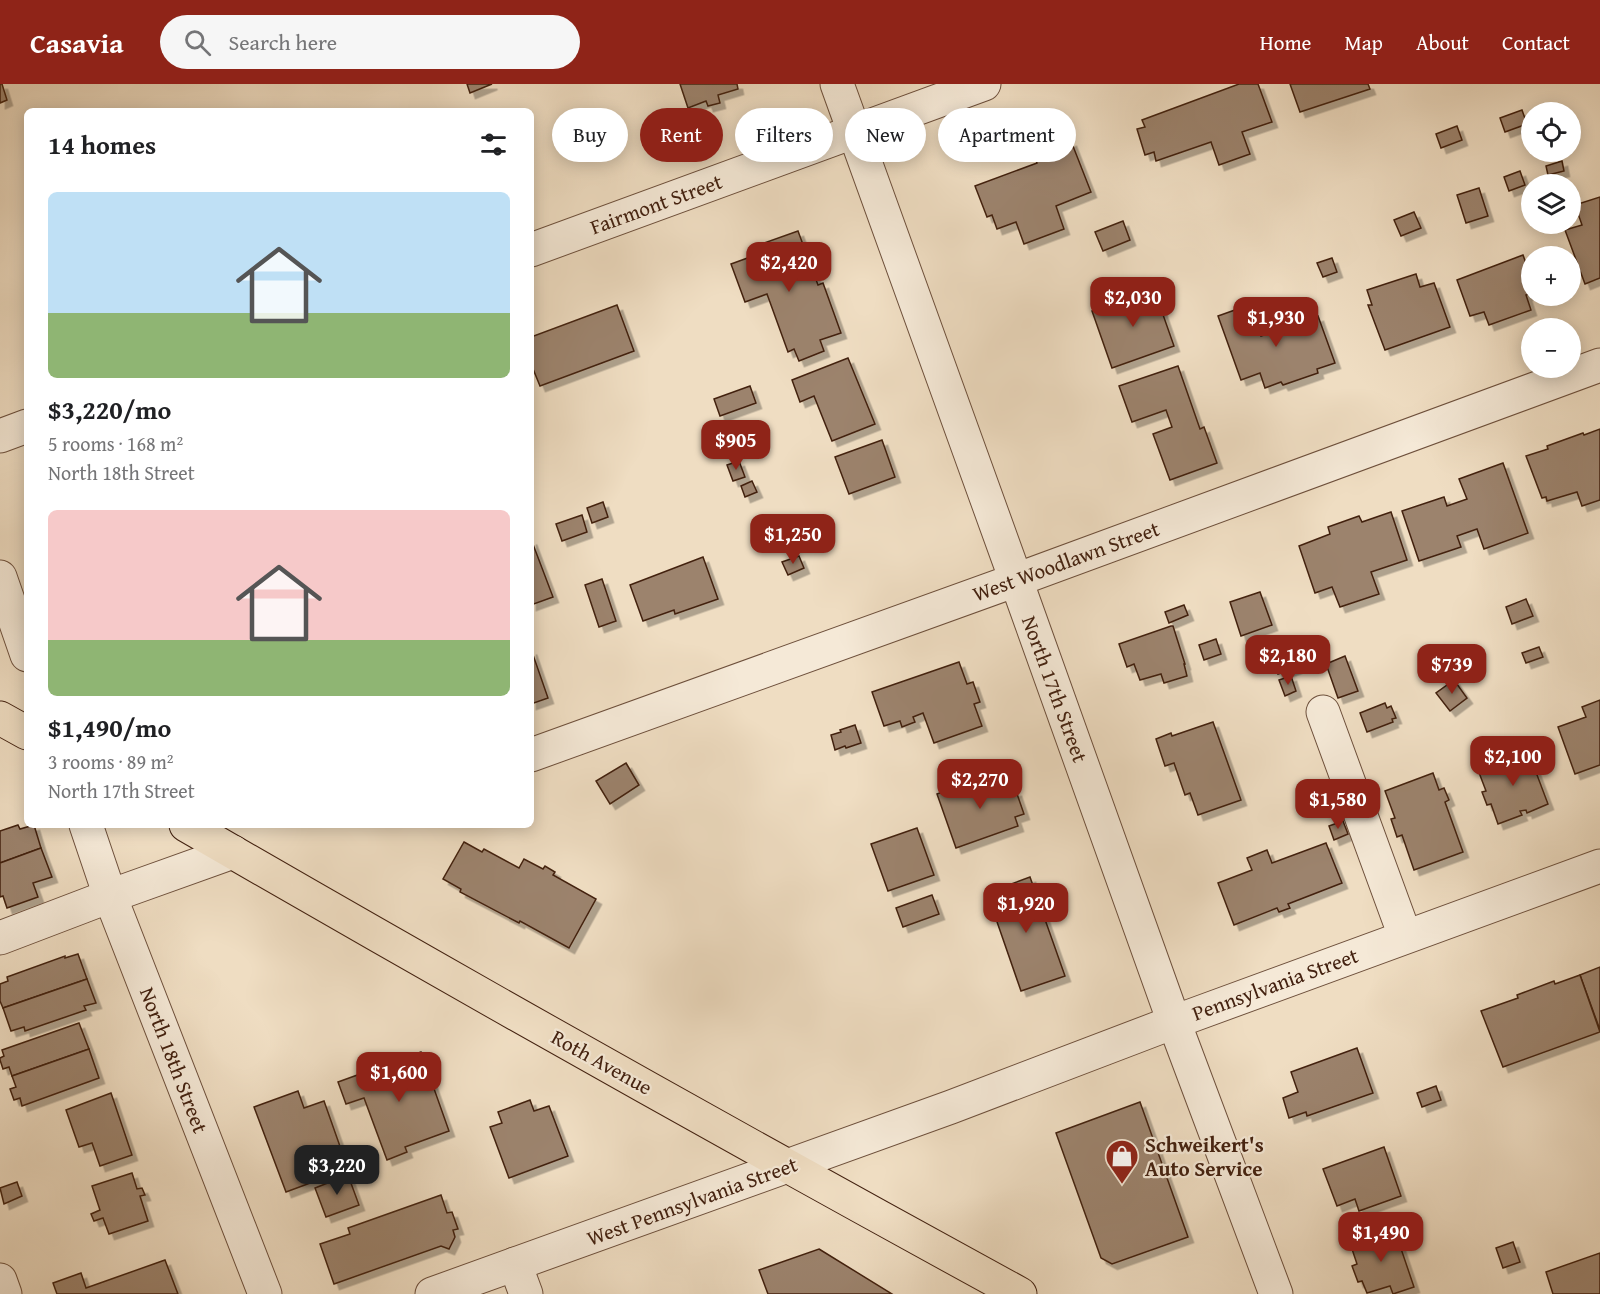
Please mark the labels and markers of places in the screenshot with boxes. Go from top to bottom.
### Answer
pin: $2,420 [740,242,838,293]
pin: $2,030 [1084,277,1182,328]
pin: $1,930 [1227,297,1325,348]
pin: $905 [700,420,772,471]
pin: $1,250 [744,514,842,565]
pin: $2,180 [1239,635,1337,686]
pin: $739 [1416,644,1488,695]
pin: $2,100 [1464,736,1562,787]
pin: $2,270 [931,759,1029,810]
pin: $1,580 [1289,779,1387,830]
pin: $1,920 [977,883,1075,934]
pin: $1,600 [350,1052,448,1103]
place label: Schweikert's Auto Service [1145,1129,1264,1184]
shop icon: Schweikert's Auto Service [1104,1138,1140,1185]
pin: $3,220 [288,1145,386,1196]
pin: $1,490 [1332,1212,1430,1263]

